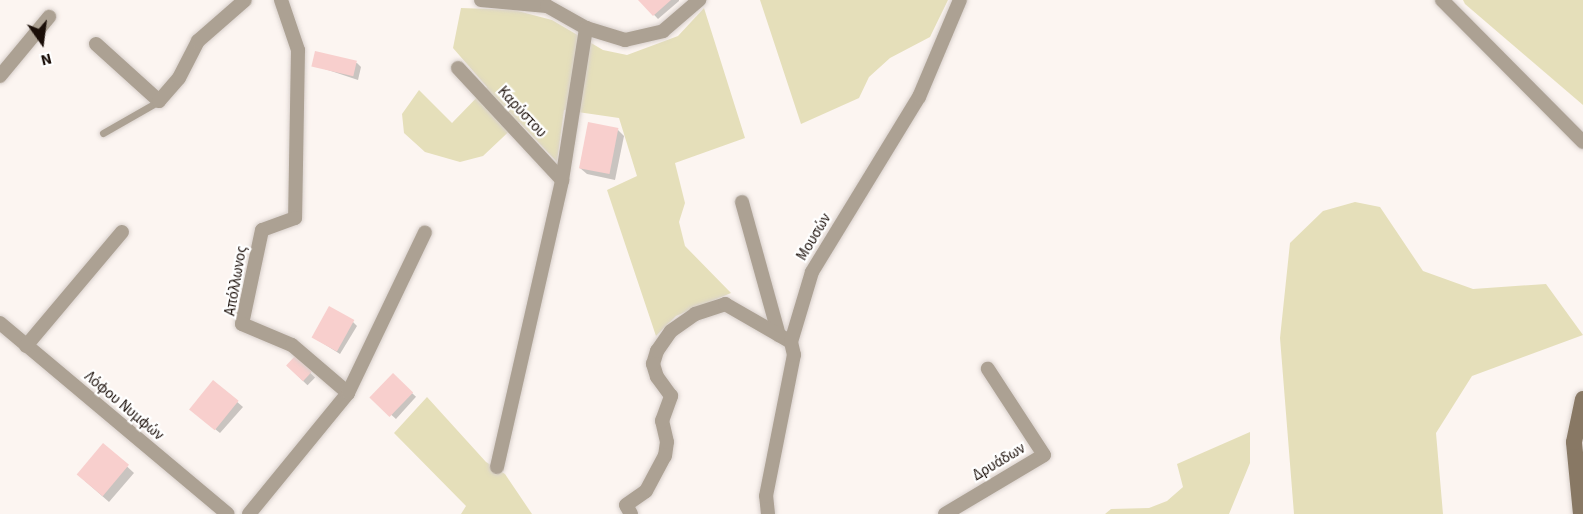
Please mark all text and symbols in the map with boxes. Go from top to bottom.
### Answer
north arrow [12,12,72,72]
text: N [39,48,54,71]
street label: Καρύστου [494,83,550,141]
street label: Μουσών [793,210,835,264]
street label: Απόλλωνος [221,245,251,317]
street label: Λόφου Νυμφών [81,368,167,444]
street label: Δρυάδων [969,439,1029,485]

